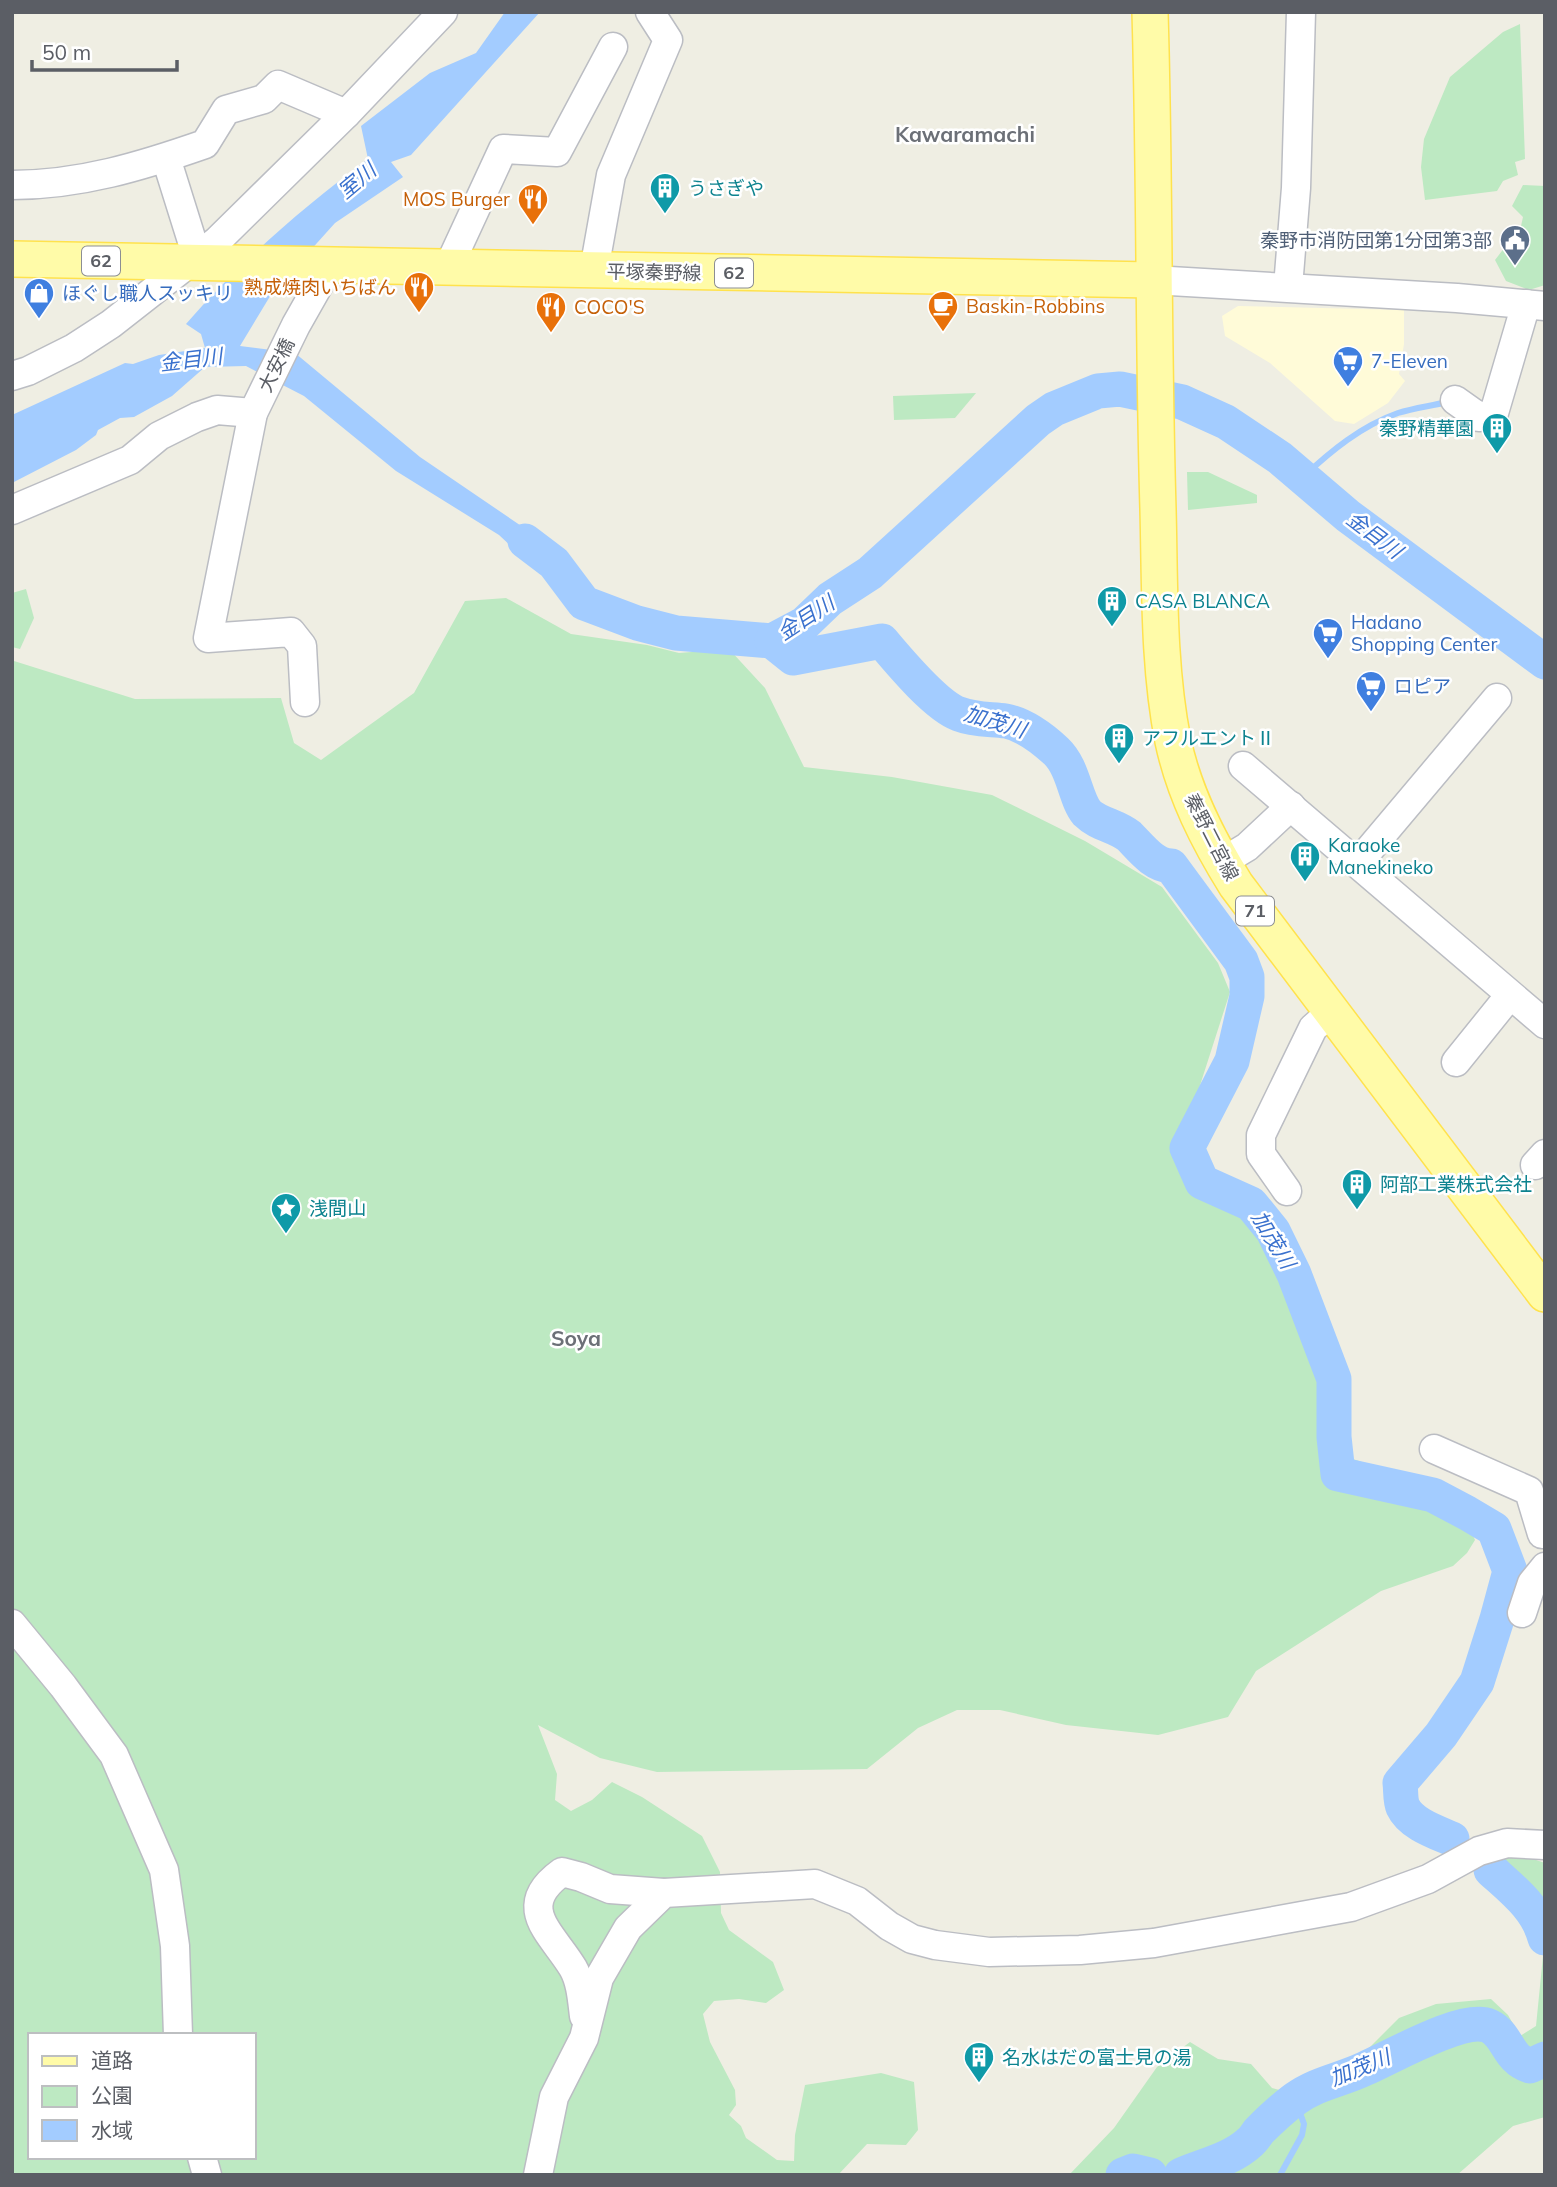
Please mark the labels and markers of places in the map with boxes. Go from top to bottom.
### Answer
building icon: うさぎや [648,171,682,215]
place label: うさぎや [688,176,764,200]
restaurant icon: MOS Burger [516,182,550,226]
place label: MOS Burger [403,187,510,211]
public building icon: 秦野市消防団第1分団第3部 [1498,223,1532,267]
place label: 秦野市消防団第1分団第3部 [1260,228,1492,252]
restaurant icon: 熟成焼肉いちばん [402,270,436,314]
place label: 熟成焼肉いちばん [244,275,396,299]
shop icon: ほぐし職人スッキリ [22,276,56,320]
place label: ほぐし職人スッキリ [62,281,233,305]
cafe icon: Baskin-Robbins [926,289,960,333]
restaurant icon: COCO'S [534,290,568,334]
place label: Baskin-Robbins [966,294,1105,318]
place label: COCO'S [574,295,645,319]
supermarket icon: 7-Eleven [1331,344,1365,388]
place label: 7-Eleven [1371,349,1448,373]
building icon: 秦野精華園 [1480,411,1514,455]
place label: 秦野精華園 [1379,416,1474,440]
building icon: CASA BLANCA [1095,584,1129,628]
place label: CASA BLANCA [1135,589,1270,613]
place label: Hadano Shopping Center [1351,610,1497,656]
supermarket icon: Hadano Shopping Center [1311,616,1345,660]
supermarket icon: ロピア [1354,669,1388,713]
place label: ロピア [1394,674,1451,698]
building icon: アフルエントⅡ [1102,721,1136,765]
place label: アフルエントⅡ [1142,726,1275,750]
place label: Karaoke Manekineko [1328,833,1433,879]
building icon: Karaoke Manekineko [1288,839,1322,883]
building icon: 阿部工業株式会社 [1340,1167,1374,1211]
place label: 阿部工業株式会社 [1380,1172,1532,1196]
place icon: 浅間山 [269,1191,303,1235]
place label: 浅間山 [309,1196,366,1220]
building icon: 名水はだの富士見の湯 [962,2040,996,2084]
place label: 名水はだの富士見の湯 [1002,2045,1192,2069]

